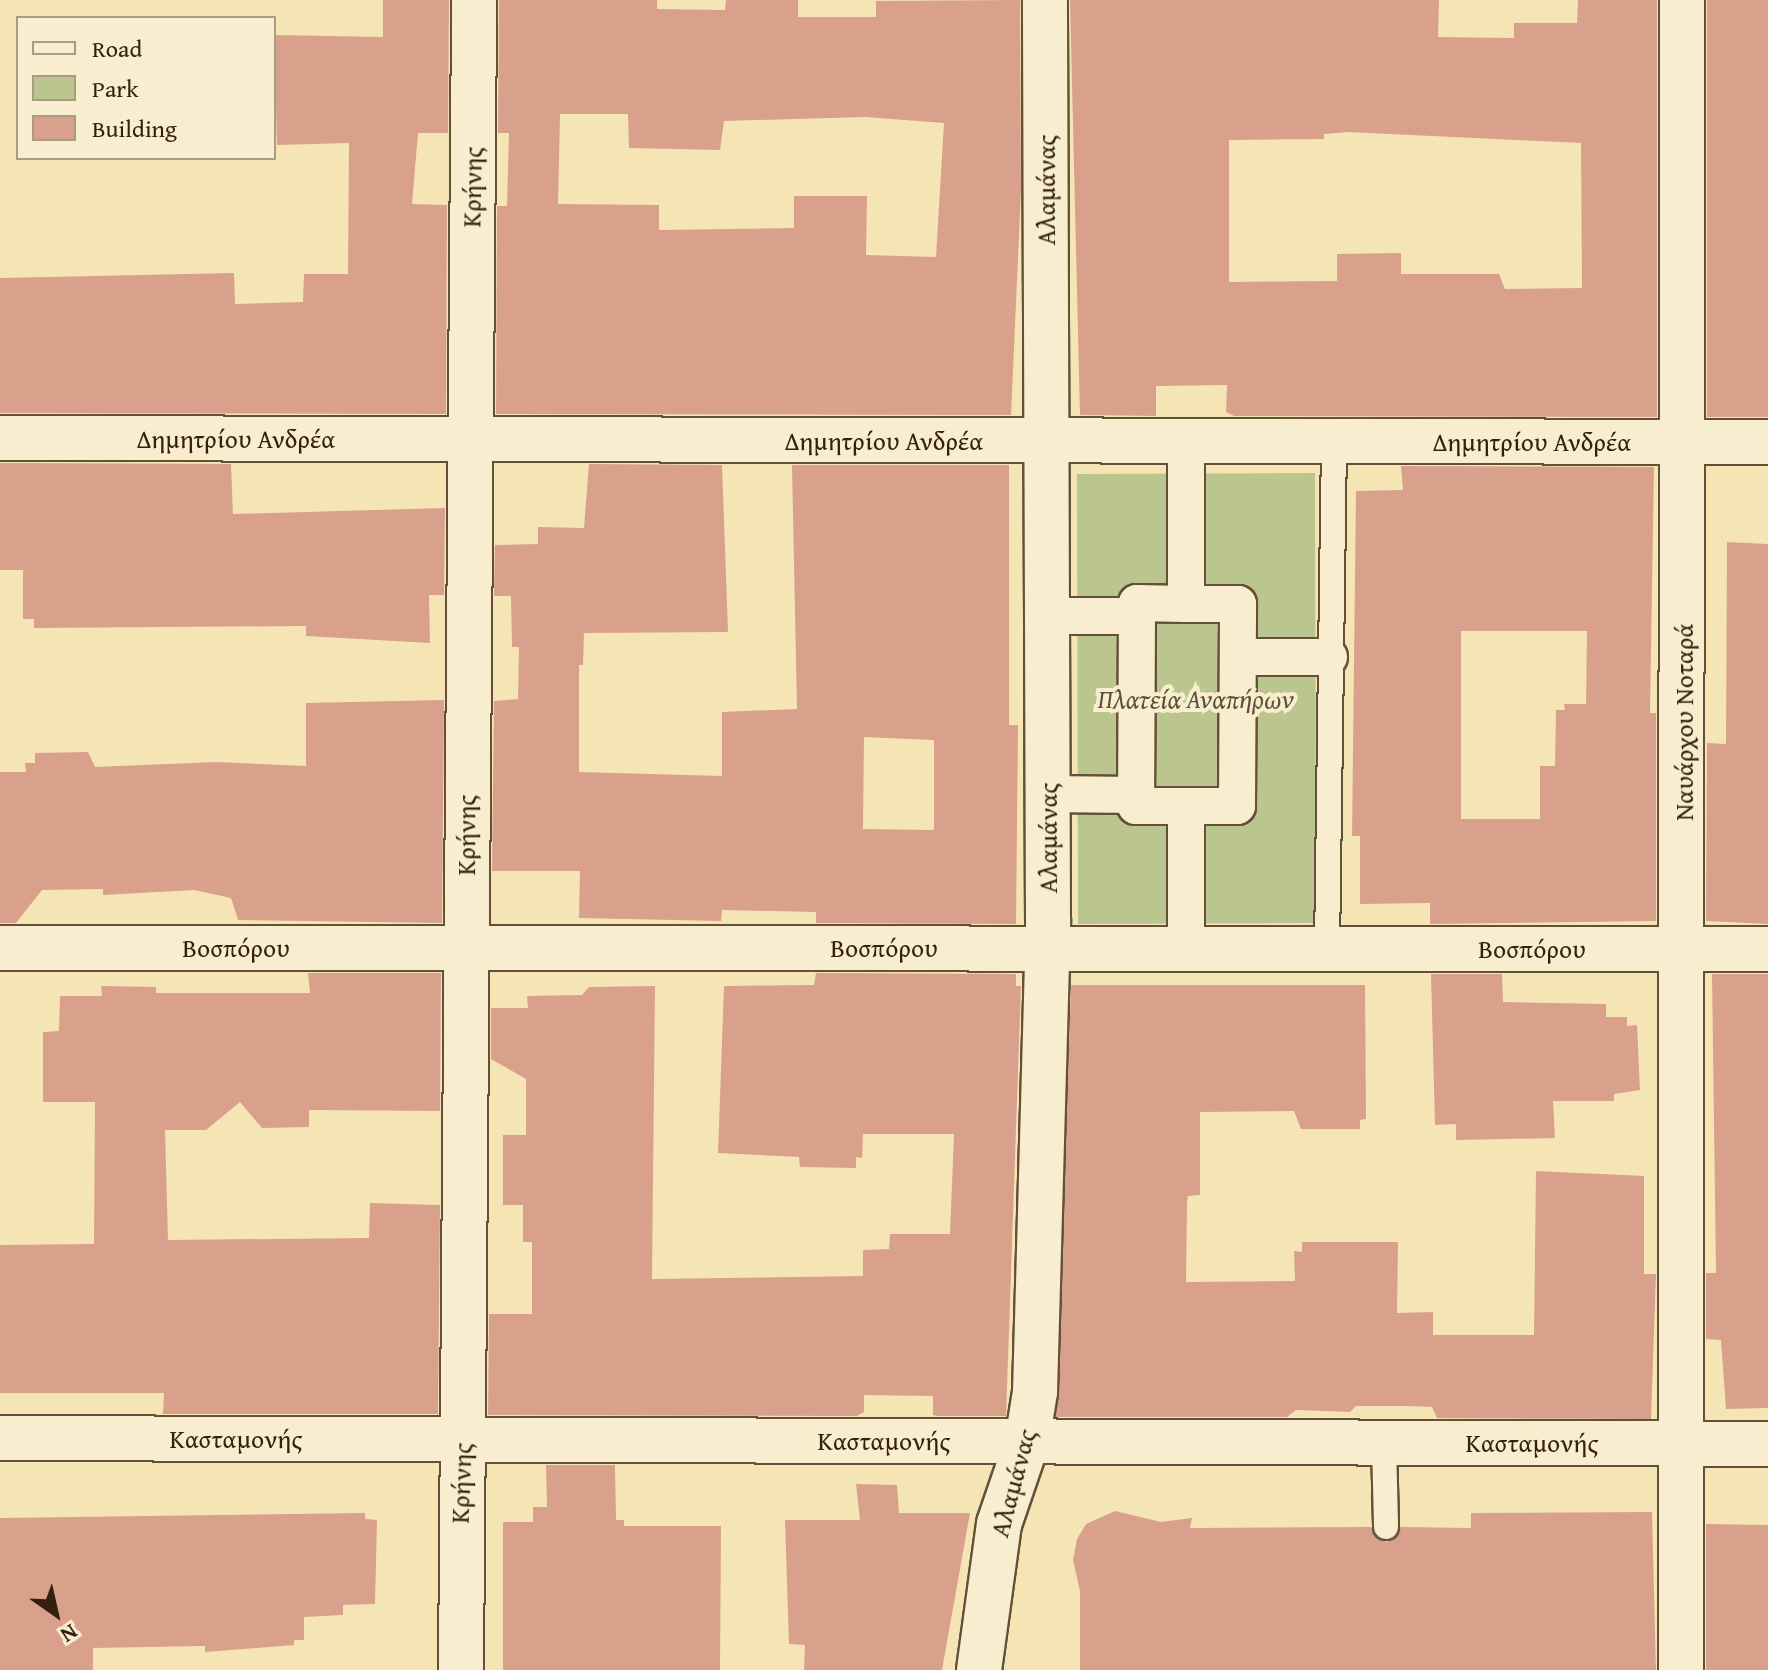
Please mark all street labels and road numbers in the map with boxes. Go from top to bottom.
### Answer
street label: Αλαμάνας [1030,135,1062,245]
street label: Κρήνης [456,146,488,228]
street label: Δημητρίου Ανδρέα [137,423,335,455]
street label: Δημητρίου Ανδρέα [785,425,983,457]
street label: Δημητρίου Ανδρέα [1433,426,1631,458]
street label: Ναυάρχου Νοταρά [1668,623,1700,821]
street label: Αλαμάνας [1032,783,1064,893]
street label: Κρήνης [450,795,482,875]
street label: Βοσπόρου [182,932,290,964]
street label: Βοσπόρου [830,932,938,964]
street label: Βοσπόρου [1478,933,1586,965]
street label: Κασταμονής [170,1423,302,1455]
street label: Κασταμονής [818,1425,950,1457]
street label: Αλαμάνας [984,1425,1042,1541]
street label: Κασταμονής [1466,1427,1598,1459]
street label: Κρήνης [444,1442,478,1524]

